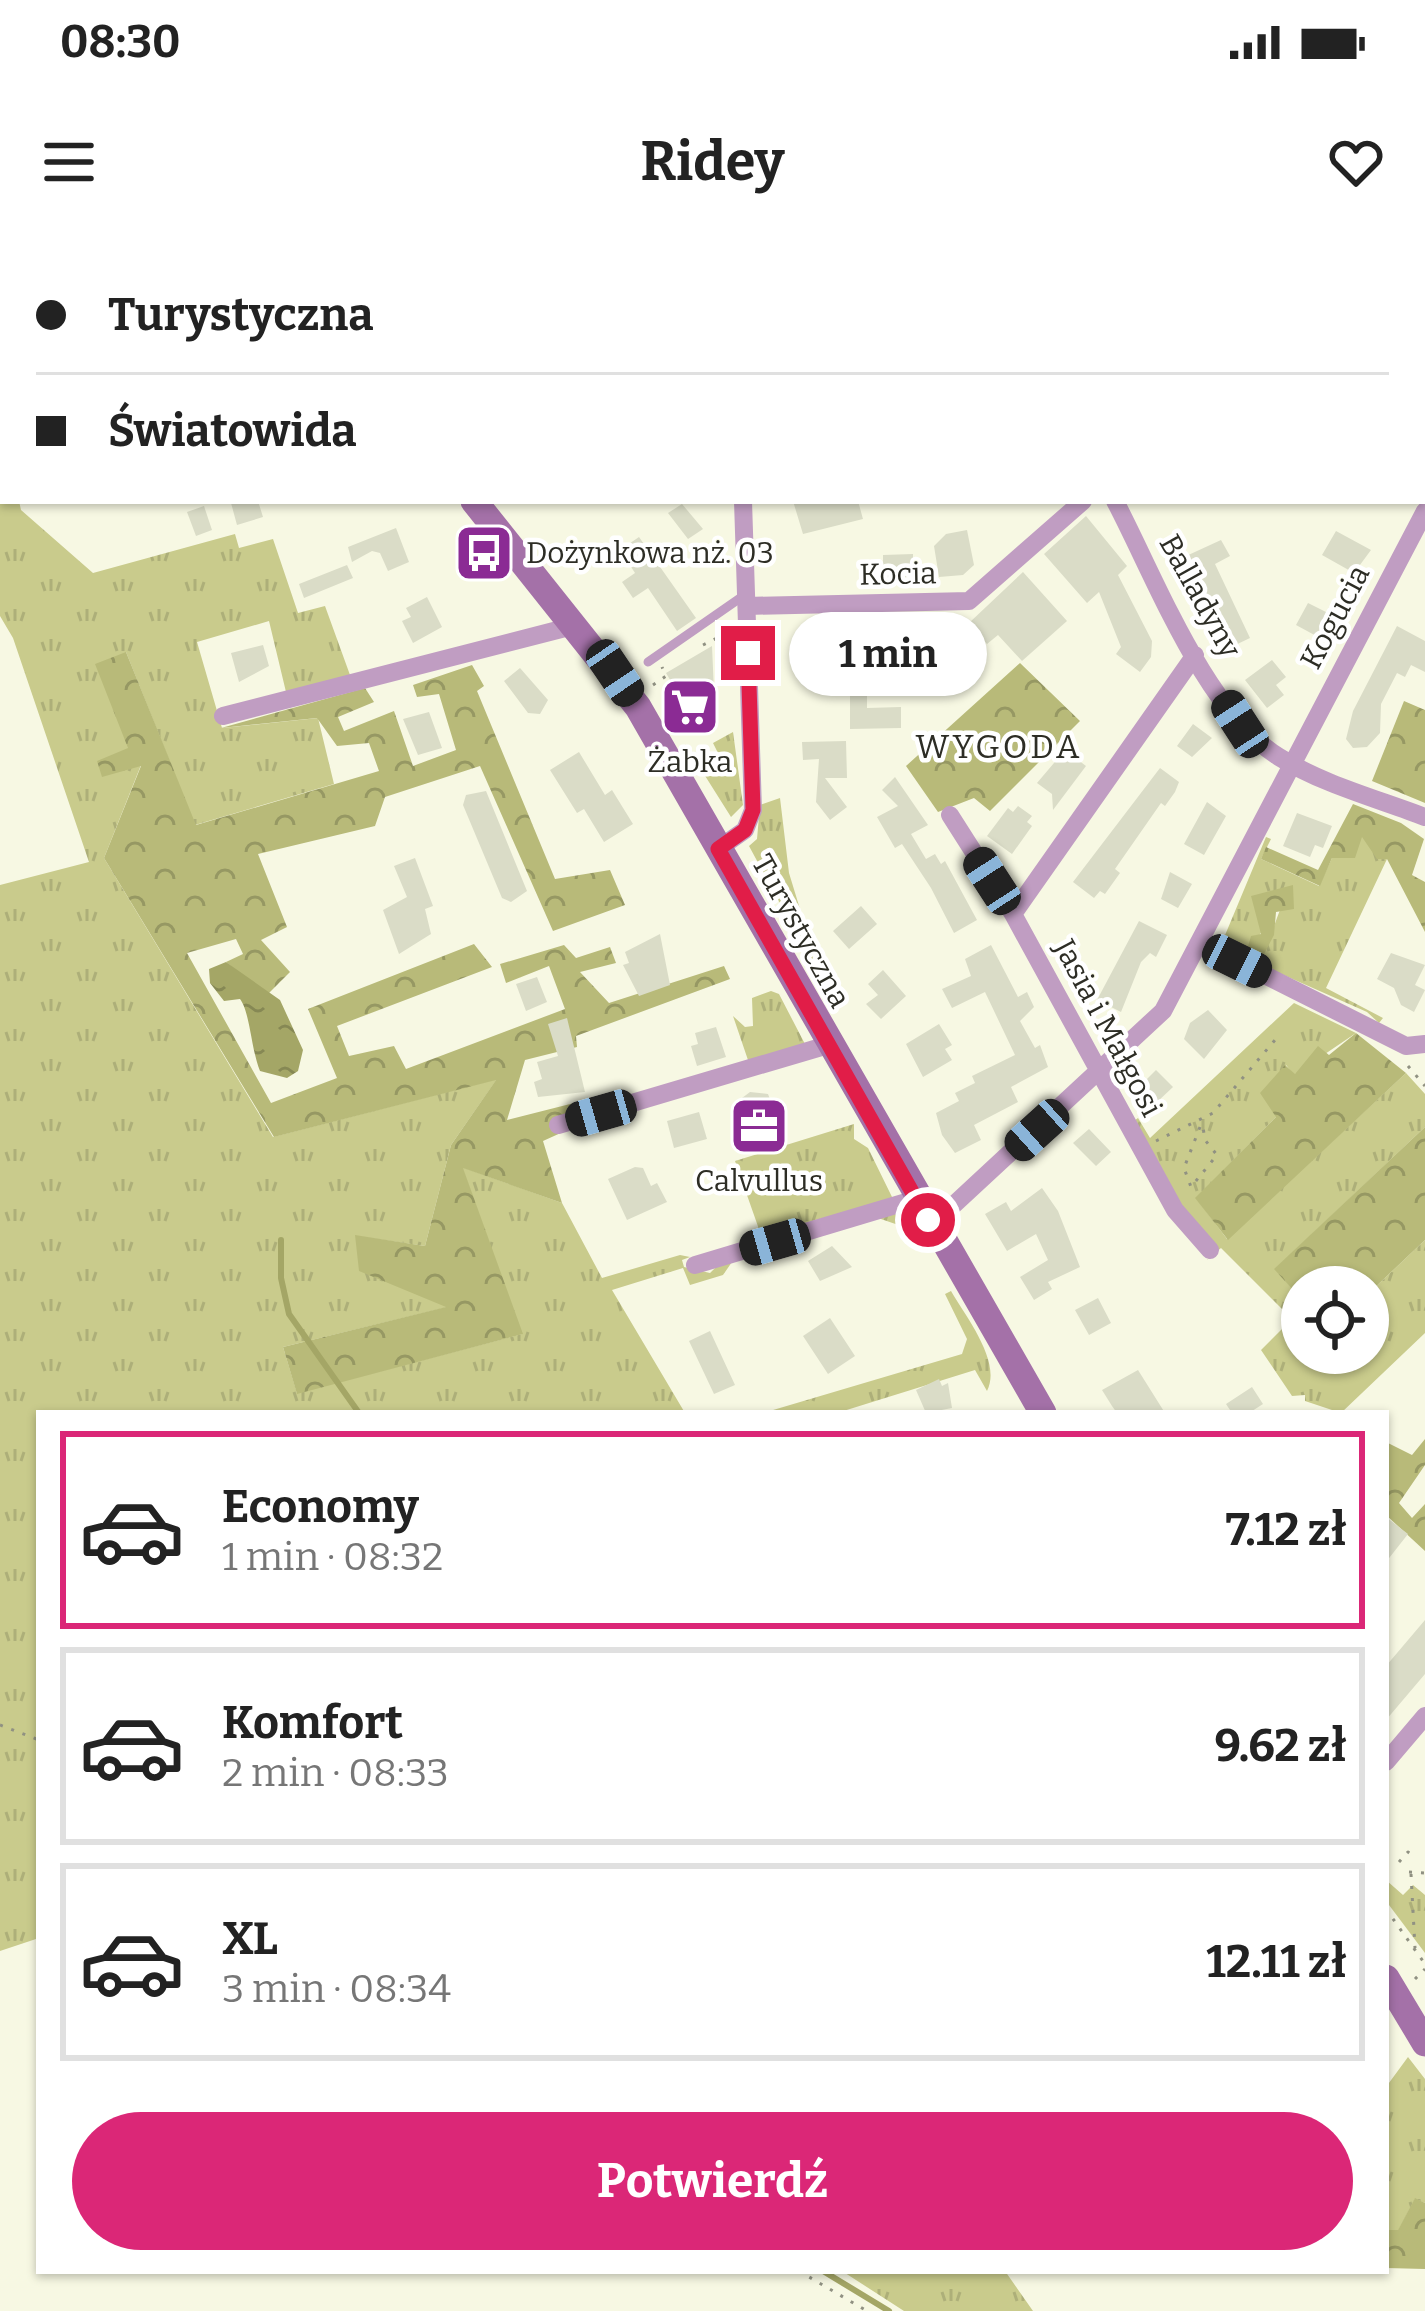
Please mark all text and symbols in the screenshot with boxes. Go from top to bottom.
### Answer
text: 08:30 [60,15,181,69]
icon: menu [36,129,102,195]
icon: heart [1323,129,1389,195]
text: Ridey [640,130,785,194]
text: Turystyczna [108,288,374,342]
text: Światowida [108,404,357,458]
bus stop icon: Dożynkowa nż. 03 [453,522,515,584]
street label: Balladyny [1151,528,1249,664]
place label: Dożynkowa nż. 03 [526,535,774,571]
street label: Kocia [859,555,937,593]
street label: Kogucia [1293,559,1377,675]
callout: 1 min [790,611,988,695]
route end [721,626,775,680]
text: 1 min [839,631,937,677]
car [580,633,650,713]
supermarket icon: Żabka [659,676,721,738]
car [1205,684,1275,764]
district label: WYGODA [916,727,1083,767]
place label: Żabka [648,744,732,780]
car [957,841,1027,921]
street label: Turystyczna [744,848,858,1014]
car [1197,929,1277,993]
street label: Jasia i Małgosi [1046,932,1170,1123]
car [561,1086,641,1140]
car [998,1093,1076,1167]
office icon: Calvullus [728,1095,790,1157]
place label: Calvullus [695,1163,823,1199]
route start [901,1193,955,1247]
car [735,1215,815,1269]
map controls [1281,1266,1389,1374]
button: locate [1281,1266,1389,1374]
icon: car [78,1476,186,1584]
text: Economy [222,1480,419,1534]
text: 7.12 zł [1225,1503,1347,1557]
text: 1 min · 08:32 [222,1534,443,1580]
icon: car [78,1692,186,1800]
text: Komfort [222,1696,403,1750]
text: 9.62 zł [1215,1719,1347,1773]
text: 2 min · 08:33 [222,1750,449,1796]
icon: car [78,1908,186,2016]
text: XL [222,1912,278,1966]
text: 12.11 zł [1206,1935,1347,1989]
text: 3 min · 08:34 [222,1966,451,2012]
button: Potwierdź [72,2112,1353,2250]

